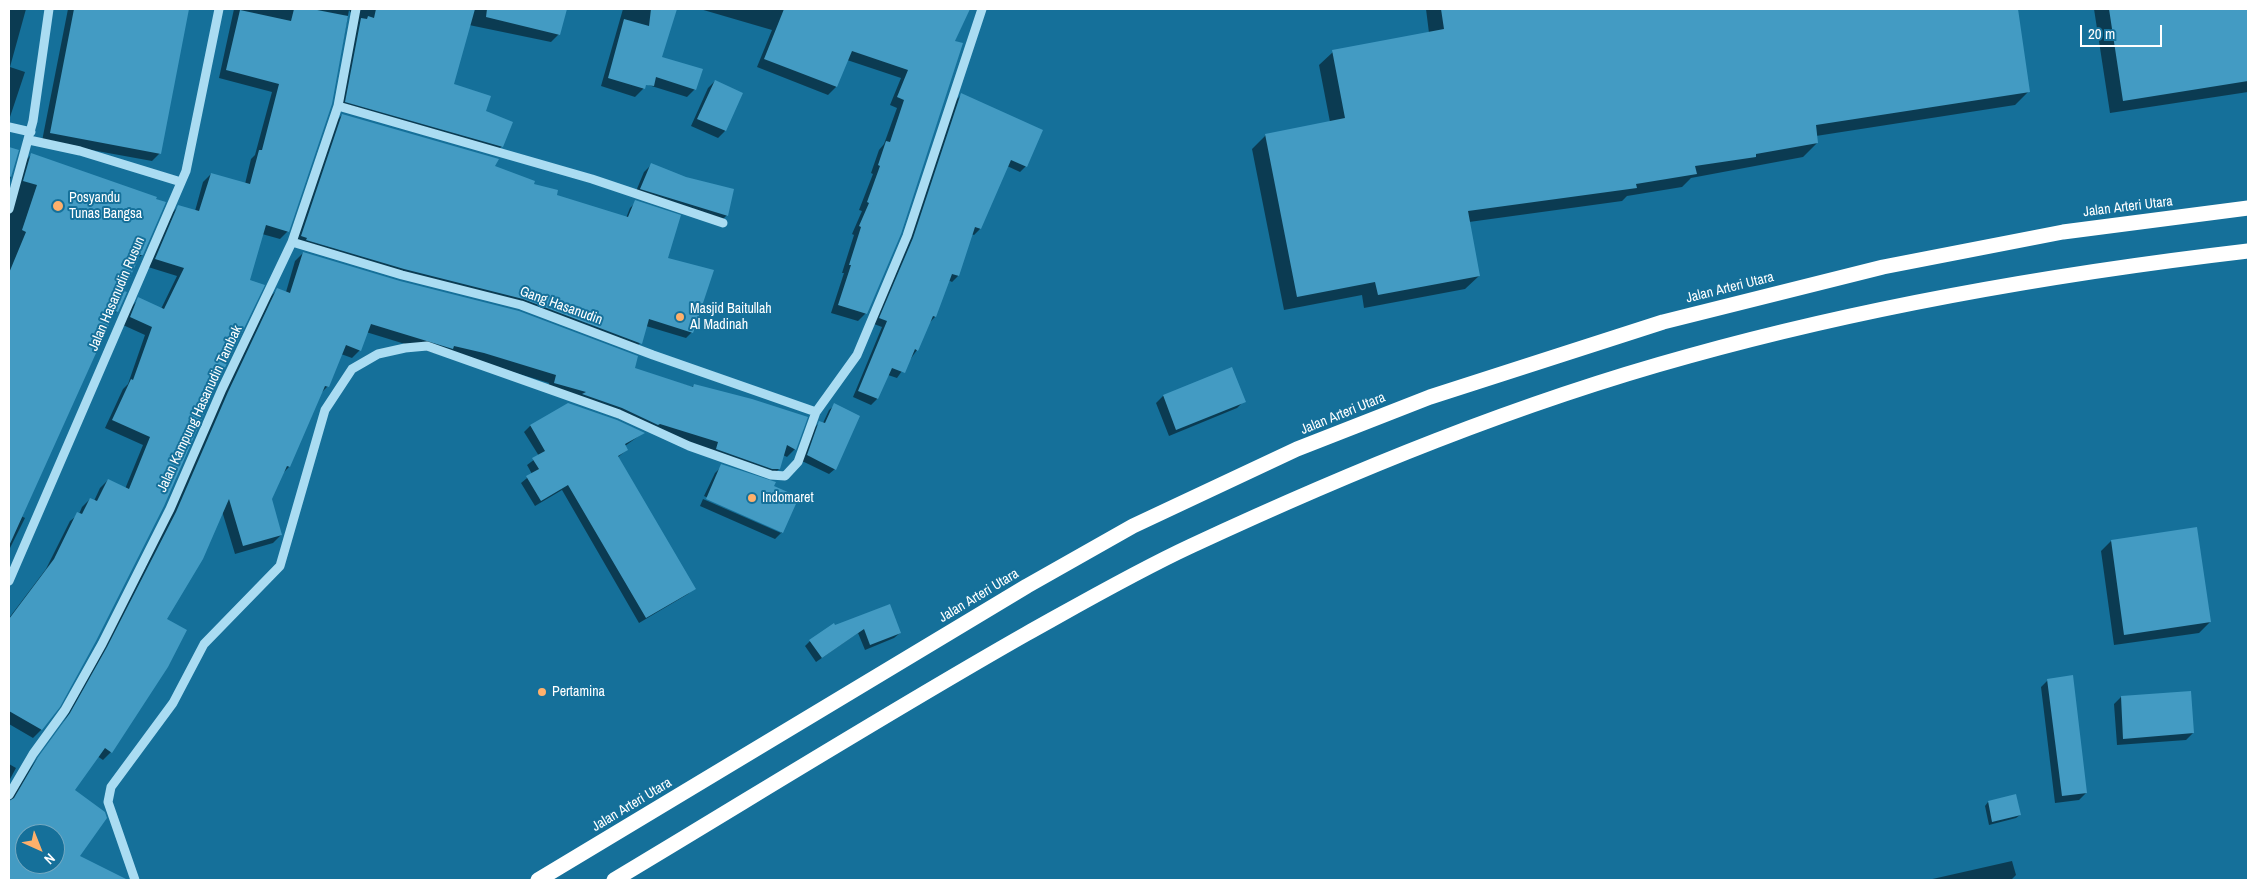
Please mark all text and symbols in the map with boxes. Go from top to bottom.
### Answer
scale bar [2082,15,2164,47]
text: 20 m [2088,23,2115,44]
place label: Posyandu Tunas Bangsa [69,190,142,222]
street label: Jalan Arteri Utara [2082,193,2174,221]
marker: Posyandu Tunas Bangsa [51,199,65,213]
street label: Jalan Hasanudin Rusun [85,234,149,354]
street label: Jalan Arteri Utara [1684,269,1776,307]
street label: Gang Hasanudin [517,283,605,329]
place label: Masjid Baitullah Al Madinah [690,301,772,334]
marker: Masjid Baitullah Al Madinah [674,311,686,323]
street label: Jalan Kampung Hasanudin Tambak [154,323,246,495]
street label: Jalan Arteri Utara [1298,389,1388,439]
place label: Indomaret [762,490,814,506]
marker: Indomaret [746,492,758,504]
street label: Jalan Arteri Utara [936,566,1022,626]
place label: Pertamina [552,684,605,700]
marker: Pertamina [536,686,548,698]
street label: Jalan Arteri Utara [589,775,675,835]
north arrow [15,824,65,874]
text: N [40,850,59,868]

